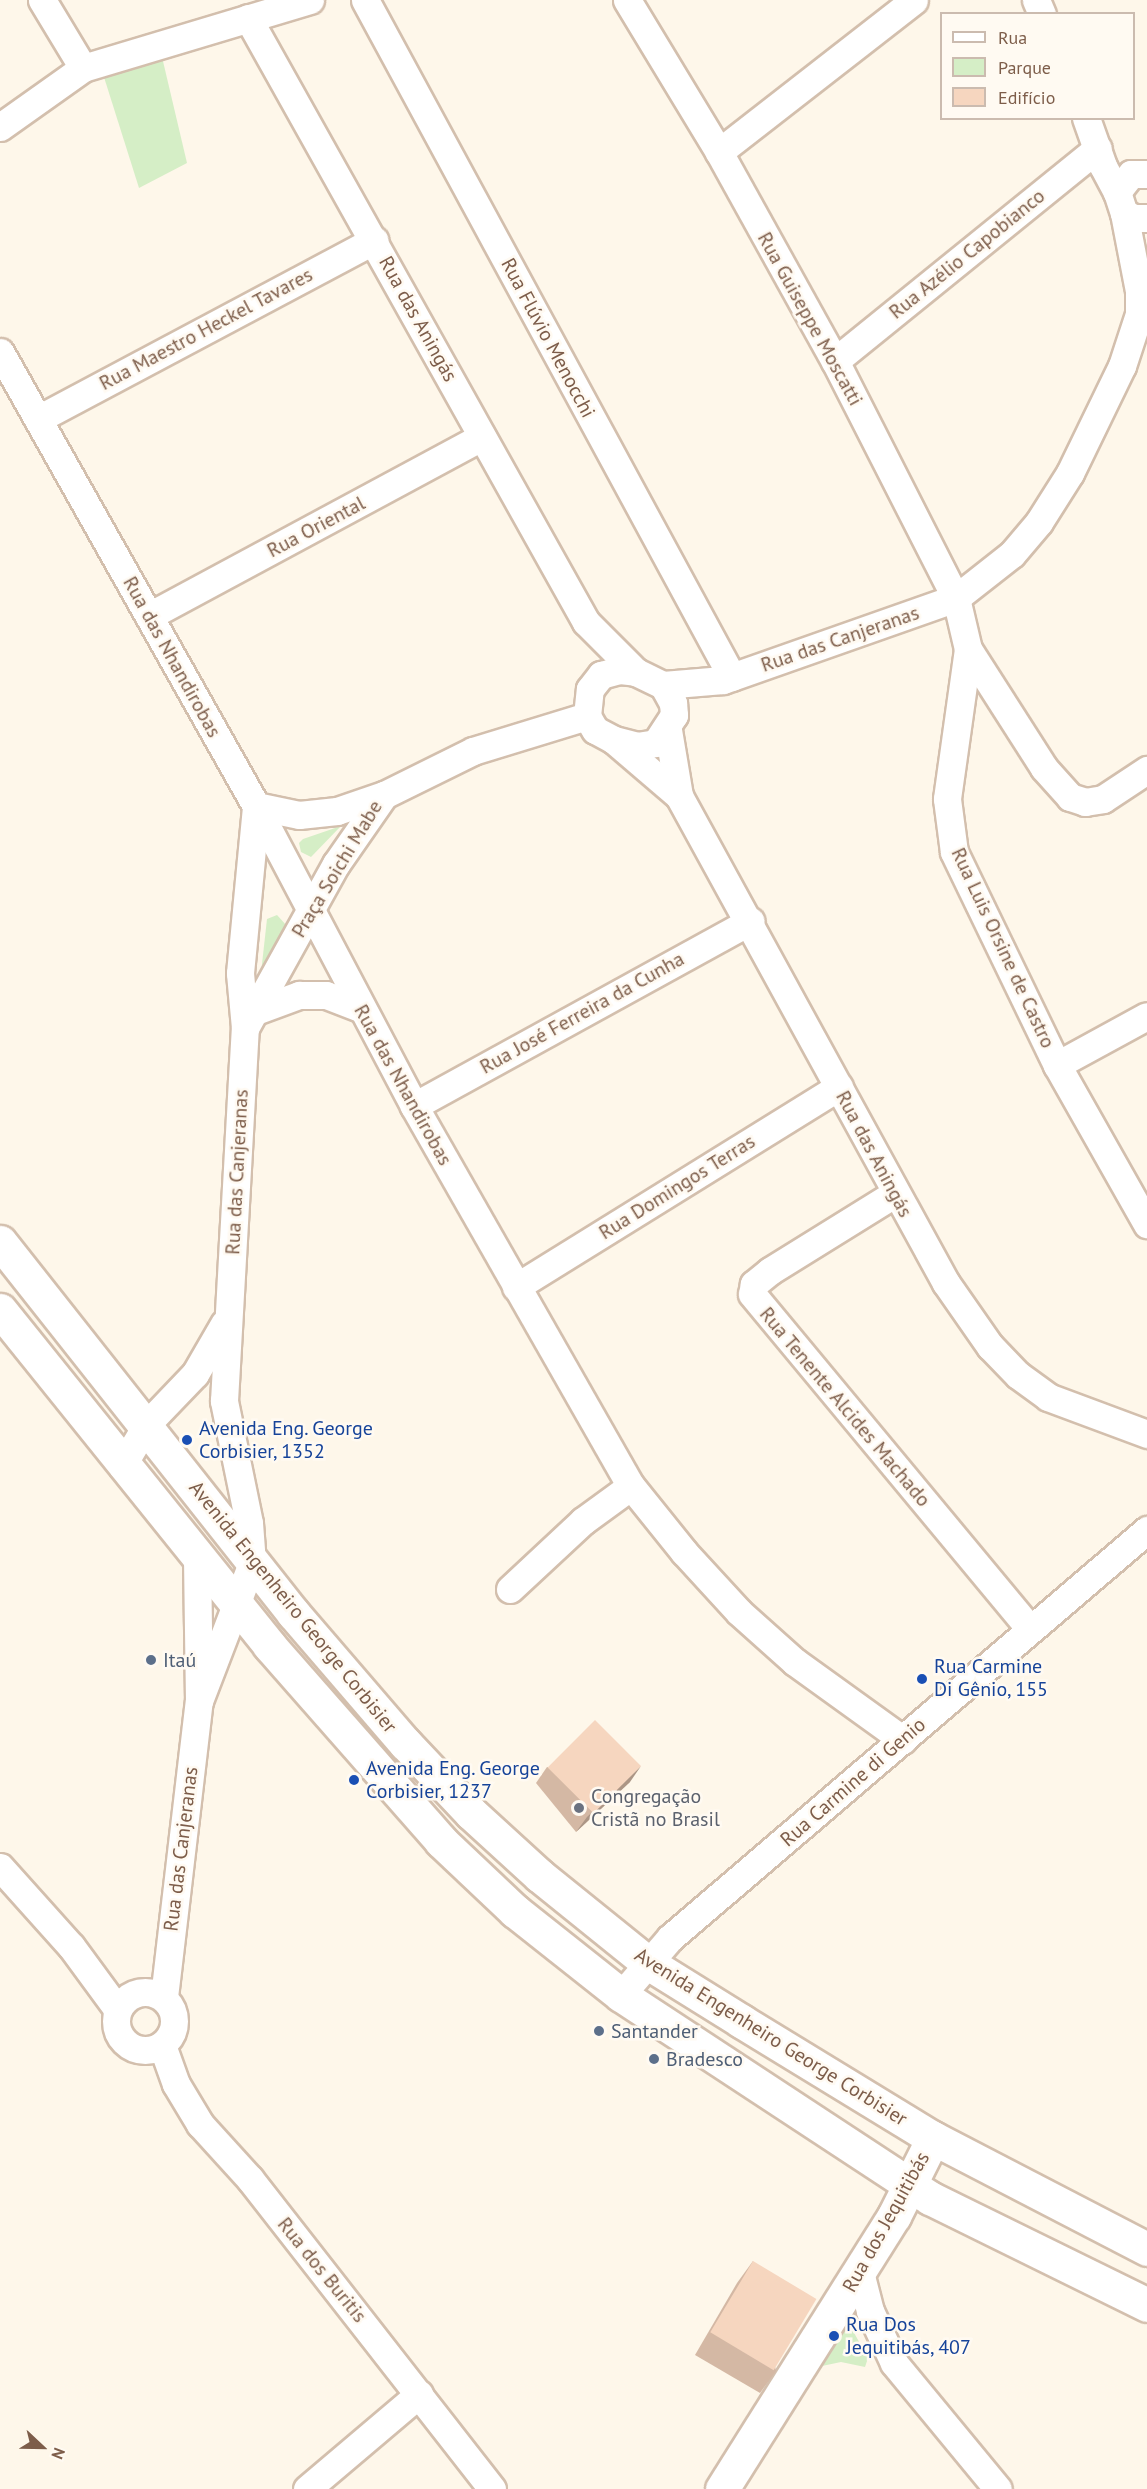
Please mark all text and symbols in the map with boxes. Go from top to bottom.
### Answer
legend [940,12,1135,120]
text: Rua [998,26,1027,49]
text: Parque [998,56,1051,79]
text: Edifício [998,86,1055,109]
street label: Rua Azélio Capobianco [884,184,1050,324]
street label: Rua Guiseppe Moscatti [752,228,868,410]
street label: Rua das Aningás [374,252,462,386]
street label: Rua Flúvio Menocchi [496,254,600,422]
street label: Rua Maestro Heckel Tavares [95,262,317,396]
street label: Rua Oriental [263,491,369,563]
street label: Rua das Nhandirobas [118,572,226,742]
street label: Rua das Canjeranas [758,601,922,677]
street label: Praça Soichi Mabe [287,796,387,942]
street label: Rua Luis Orsine de Castro [946,844,1060,1052]
street label: Rua José Ferreira da Cunha [476,947,688,1079]
street label: Rua das Nhandirobas [349,1000,457,1170]
street label: Rua das Aningás [830,1086,918,1222]
street label: Rua das Canjeranas [221,1089,253,1255]
street label: Rua Domingos Terras [594,1129,760,1245]
street label: Rua Tenente Alcides Machado [754,1302,936,1512]
place label: Avenida Eng. George Corbisier, 1352 [199,1416,375,1463]
marker: Avenida Eng. George Corbisier, 1352 [180,1433,194,1447]
street label: Avenida Engenheiro George Corbisier [184,1476,402,1738]
place label: Itaú [163,1648,196,1672]
marker: Itaú [144,1653,158,1667]
place label: Rua Carmine Di Gênio, 155 [934,1655,1049,1702]
marker: Rua Carmine Di Gênio, 155 [915,1672,929,1686]
street label: Rua Carmine di Genio [776,1712,930,1852]
place label: Avenida Eng. George Corbisier, 1237 [366,1756,542,1803]
street label: Rua das Canjeranas [159,1765,203,1933]
marker: Avenida Eng. George Corbisier, 1237 [347,1773,361,1787]
place label: Congregação Cristã no Brasil [591,1784,720,1831]
marker: Congregação Cristã no Brasil [572,1801,586,1815]
street label: Avenida Engenheiro George Corbisier [630,1943,912,2131]
place label: Santander [611,2019,698,2043]
marker: Santander [592,2024,606,2038]
place label: Bradesco [666,2047,743,2071]
marker: Bradesco [647,2052,661,2066]
street label: Rua dos Jequitibás [837,2148,935,2296]
street label: Rua dos Buritis [272,2213,372,2327]
place label: Rua Dos Jequitibás, 407 [846,2312,972,2359]
marker: Rua Dos Jequitibás, 407 [827,2329,841,2343]
north arrow [12,2417,72,2477]
text: N [47,2445,70,2462]

